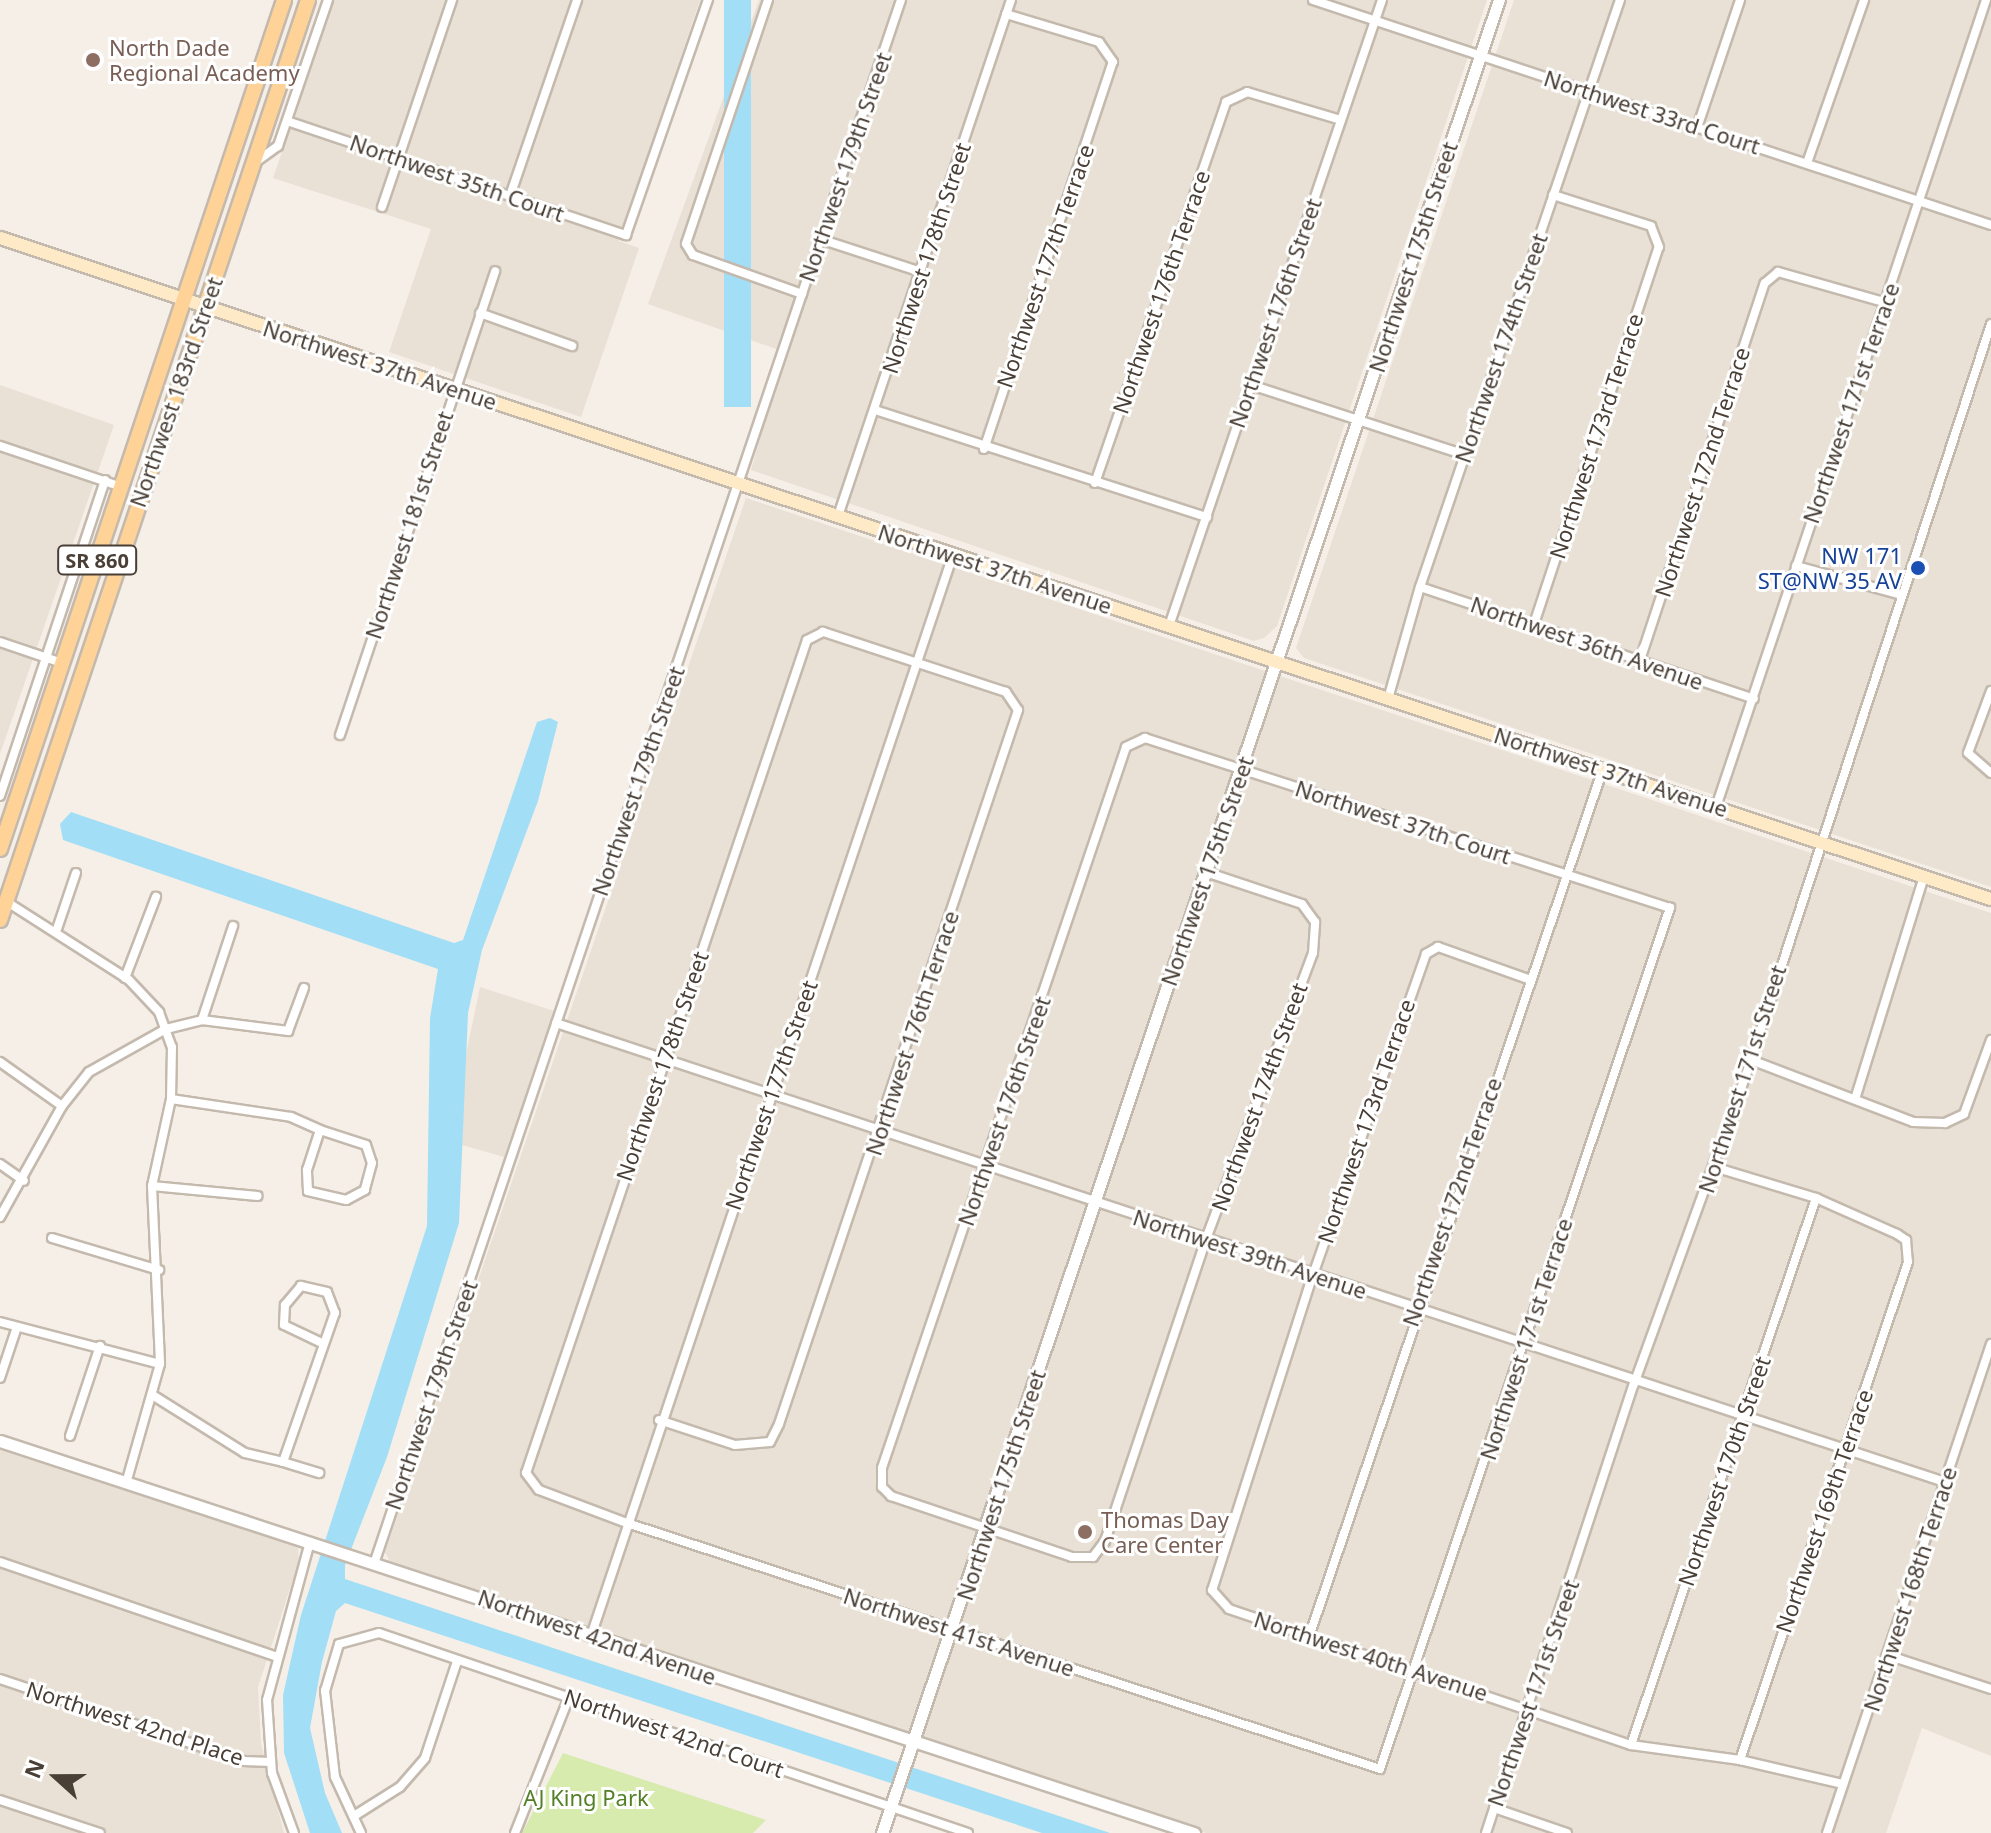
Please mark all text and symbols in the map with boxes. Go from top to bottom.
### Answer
place label: North Dade Regional Academy [109,34,300,86]
street label: Northwest 179th Street [793,49,897,285]
marker: North Dade Regional Academy [84,51,102,69]
street label: Northwest 33rd Court [1541,65,1763,159]
street label: Northwest 35th Court [346,129,568,227]
street label: Northwest 175th Street [1363,138,1463,376]
street label: Northwest 178th Street [876,139,976,377]
street label: Northwest 177th Terrace [991,141,1099,391]
street label: Northwest 176th Terrace [1107,167,1215,417]
street label: Northwest 176th Street [1223,195,1327,431]
street label: Northwest 174th Street [1449,230,1553,466]
street label: Northwest 183rd Street [124,273,228,511]
street label: Northwest 171st Terrace [1797,279,1905,527]
street label: Northwest 173rd Terrace [1544,310,1648,562]
street label: Northwest 37th Avenue [260,315,500,415]
street label: Northwest 172nd Terrace [1649,344,1755,600]
street label: Northwest 181st Street [360,408,458,642]
street label: Northwest 37th Avenue [875,519,1115,619]
place label: NW 171 ST@NW 35 AV [1758,542,1902,594]
road number: SR 860 [57,544,137,576]
marker: NW 171 ST@NW 35 AV [1909,559,1927,577]
street label: Northwest 36th Avenue [1467,591,1707,695]
street label: Northwest 179th Street [586,663,690,899]
street label: Northwest 37th Avenue [1491,722,1731,822]
street label: Northwest 175th Street [1155,753,1259,989]
street label: Northwest 37th Court [1292,775,1514,869]
street label: Northwest 176th Terrace [860,907,964,1159]
street label: Northwest 178th Street [610,948,714,1184]
street label: Northwest 171st Street [1693,962,1791,1196]
street label: Northwest 177th Street [719,977,823,1213]
street label: Northwest 174th Street [1205,979,1313,1215]
street label: Northwest 176th Street [952,993,1056,1229]
street label: Northwest 173rd Terrace [1312,996,1420,1246]
street label: Northwest 172nd Terrace [1397,1074,1507,1330]
street label: Northwest 39th Avenue [1130,1204,1370,1304]
street label: Northwest 171st Terrace [1474,1215,1578,1463]
street label: Northwest 179th Street [379,1277,483,1513]
street label: Northwest 170th Street [1672,1353,1776,1589]
street label: Northwest 175th Street [951,1366,1051,1604]
street label: Northwest 169th Terrace [1770,1386,1878,1636]
street label: Northwest 168th Terrace [1858,1463,1962,1715]
place label: Thomas Day Care Center [1101,1506,1229,1558]
marker: Thomas Day Care Center [1076,1523,1094,1541]
street label: Northwest 171st Street [1482,1576,1584,1810]
street label: Northwest 41st Avenue [840,1582,1078,1682]
street label: Northwest 42nd Avenue [475,1584,719,1690]
street label: Northwest 40th Avenue [1251,1606,1491,1706]
street label: Northwest 42nd Place [23,1675,247,1771]
street label: Northwest 42nd Court [561,1683,787,1783]
north arrow [16,1737,96,1817]
park label: AJ King Park [523,1785,649,1811]

